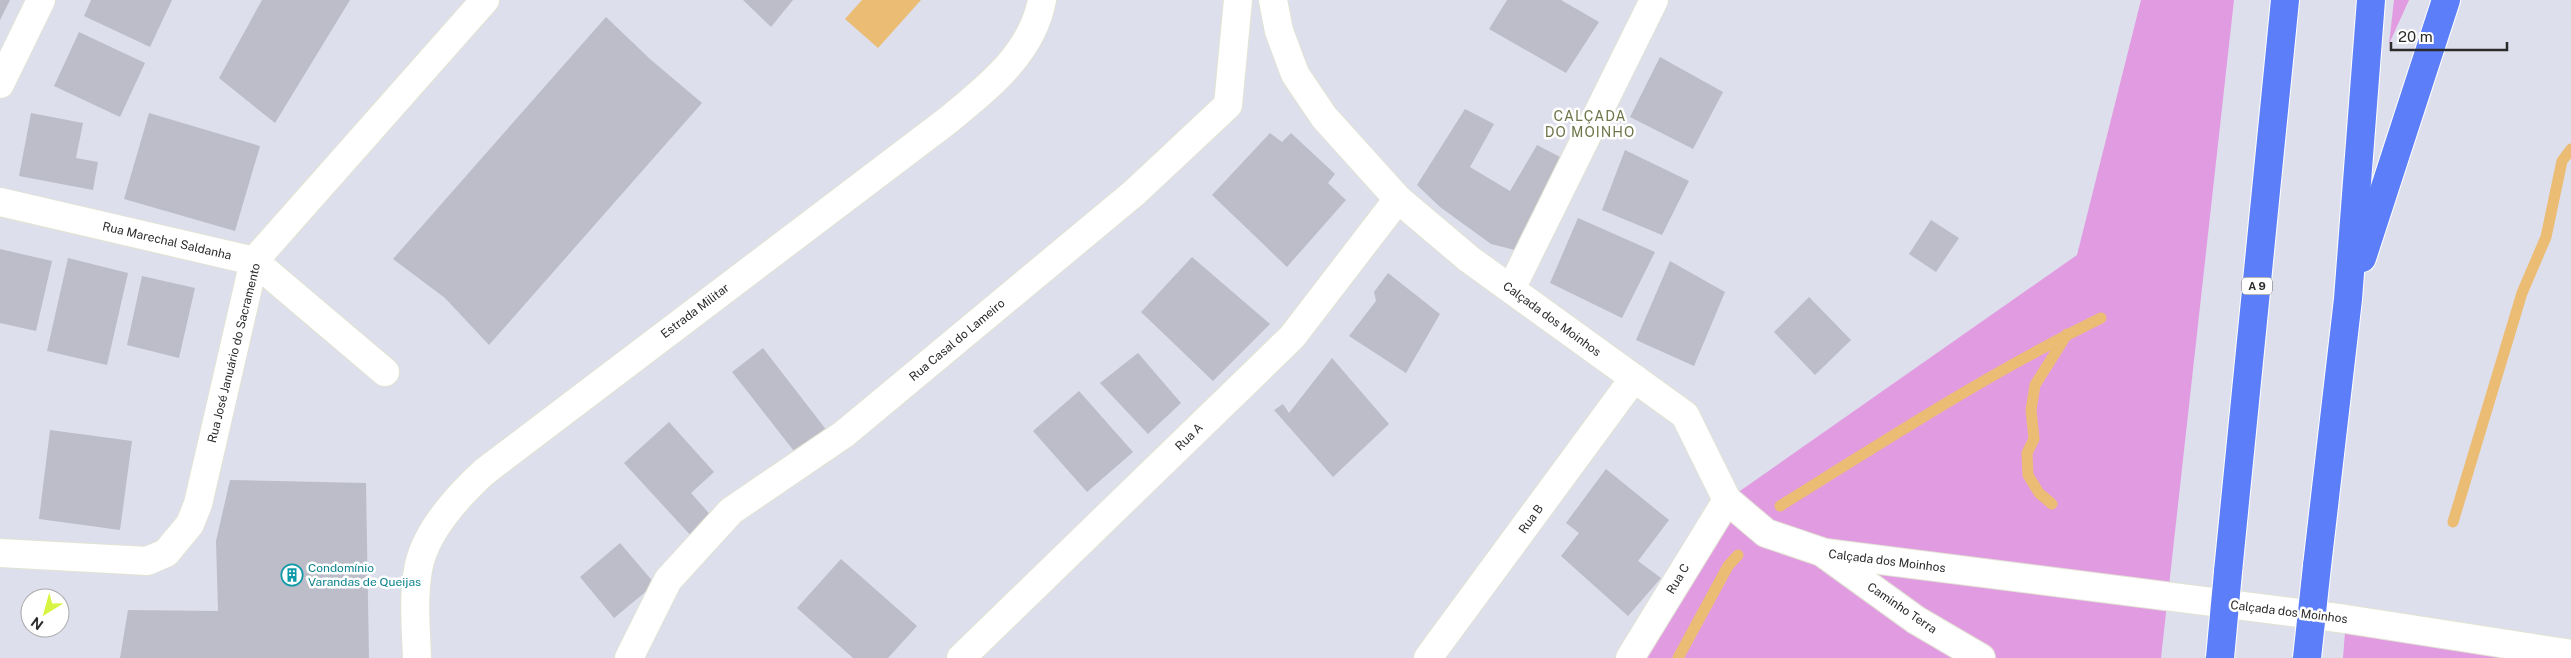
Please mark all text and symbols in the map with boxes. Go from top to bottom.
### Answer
scale bar [2391,20,2507,52]
text: 20 m [2398,28,2433,45]
district label: CALÇADA DO MOINHO [1545,108,1635,140]
street label: Rua Marechal Saldanha [101,219,233,263]
street label: Rua José Januário do Sacramento [205,261,263,444]
road number: A 9 [2242,278,2272,294]
street label: Calçada dos Moinhos [1500,279,1604,359]
street label: Estrada Militar [658,281,732,341]
street label: Rua Casal do Lameiro [906,296,1008,384]
street label: Rua A [1172,420,1206,454]
street label: Rua B [1516,502,1546,536]
street label: Calçada dos Moinhos [1828,547,1946,575]
place label: Condomínio Varandas de Queijas [308,561,421,589]
street label: Rua C [1664,561,1692,597]
building icon: Condomínio Varandas de Queijas [280,563,304,587]
street label: Caminho Terra [1865,580,1939,636]
north arrow [20,588,70,638]
street label: Calçada dos Moinhos [2230,598,2348,626]
text: N [28,614,46,633]

